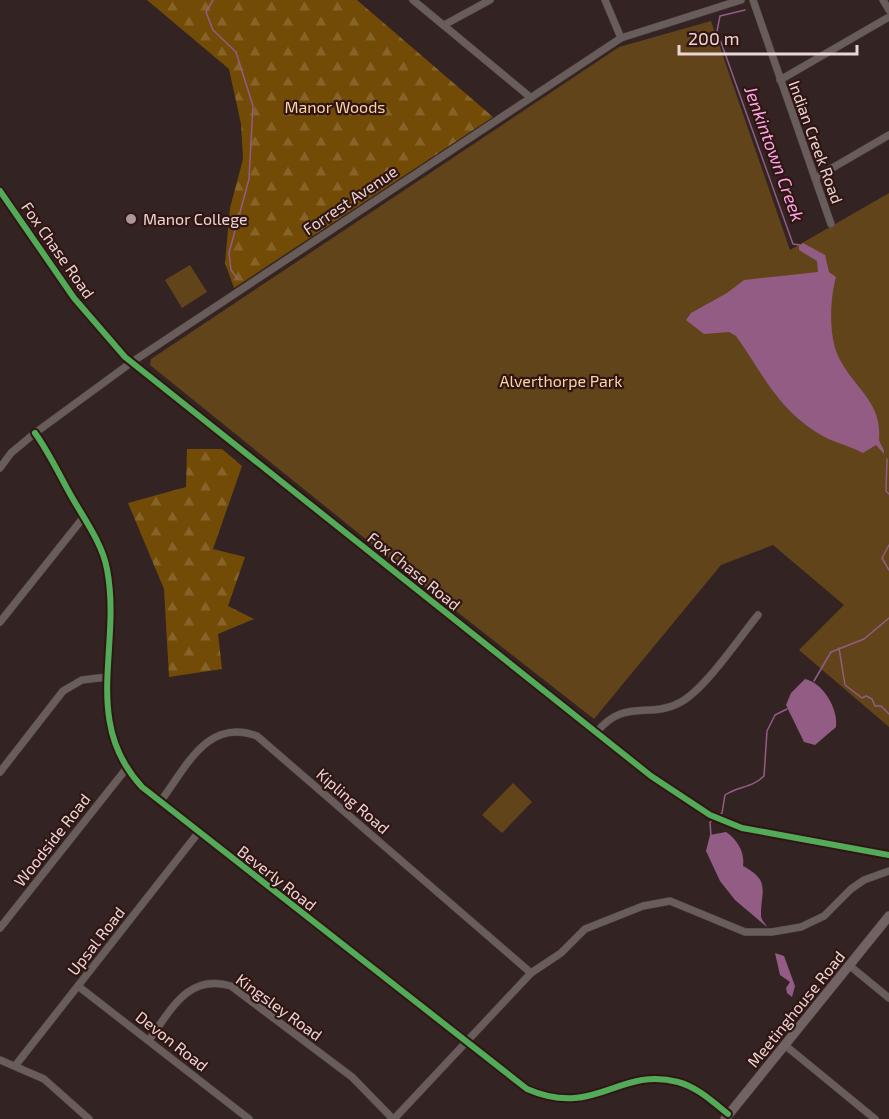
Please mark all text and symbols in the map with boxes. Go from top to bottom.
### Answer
scale bar [679,18,858,56]
text: 200 m [688,27,740,49]
street label: Indian Creek Road [785,78,847,206]
water label: Jenkintown Creek [740,82,810,225]
park label: Manor Woods [285,97,386,116]
street label: Forrest Avenue [299,161,401,238]
street label: Fox Chase Road [18,198,99,302]
place label: Manor College [143,209,248,228]
marker: Manor College [124,212,138,226]
park label: Alverthorpe Park [500,371,622,390]
street label: Fox Chase Road [364,527,464,614]
street label: Kipling Road [313,764,394,837]
street label: Woodside Road [9,790,94,890]
street label: Beverly Road [234,841,321,914]
street label: Upsal Road [63,903,128,979]
street label: Meetinghouse Road [743,947,848,1071]
street label: Kingsley Road [233,969,326,1044]
street label: Devon Road [132,1007,212,1075]

